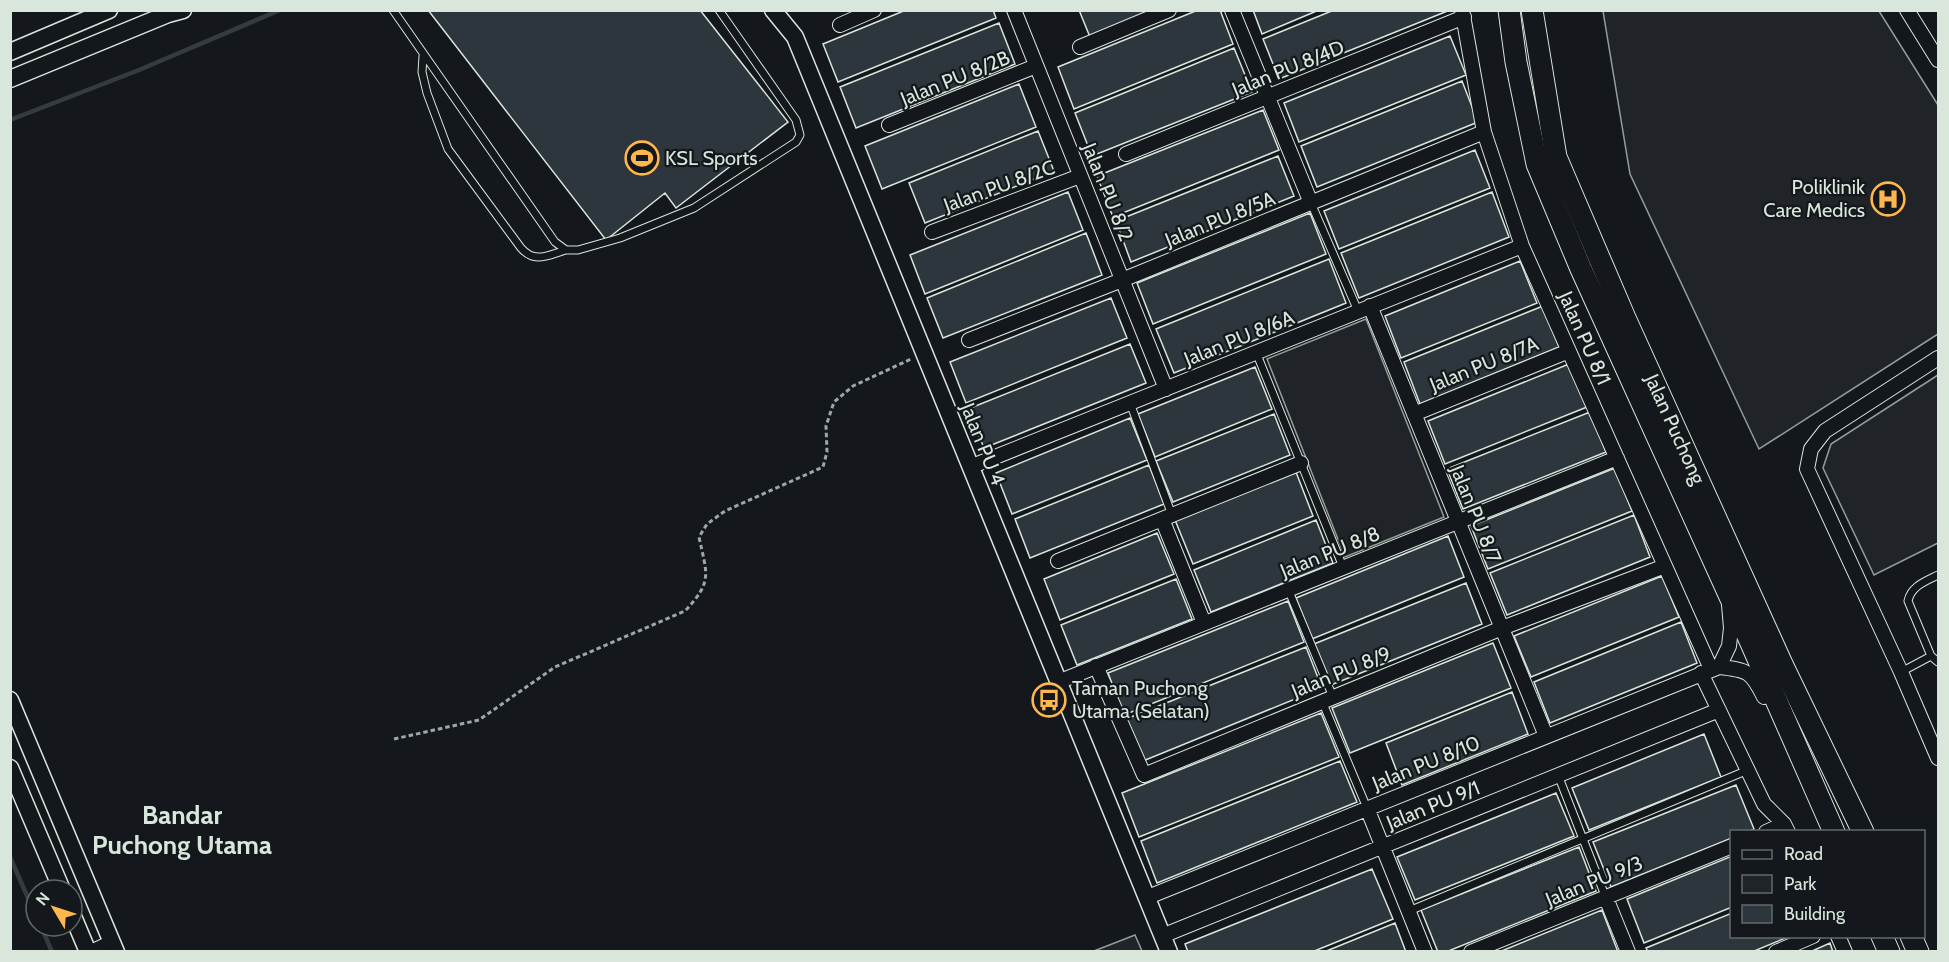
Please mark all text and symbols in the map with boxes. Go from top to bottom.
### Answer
street label: Jalan PU 8/4D [1227,35,1348,102]
street label: Jalan PU 8/2B [896,45,1013,111]
street label: Jalan PU 8/2 [1077,138,1139,245]
sports icon: KSL Sports [624,140,660,176]
place label: KSL Sports [665,146,757,170]
street label: Jalan PU 8/2C [939,155,1058,218]
place label: Poliklinik Care Medics [1763,175,1865,222]
hospital icon: Poliklinik Care Medics [1870,181,1906,217]
street label: Jalan PU 8/5A [1161,186,1279,252]
street label: Jalan PU 8/1 [1553,287,1616,389]
street label: Jalan PU 8/6A [1180,305,1298,371]
street label: Jalan PU 8/7A [1425,331,1542,397]
street label: Jalan Puchong [1640,369,1711,489]
street label: Jalan PU 4 [955,398,1010,489]
street label: Jalan PU 8/7 [1445,461,1507,567]
street label: Jalan PU 8/8 [1276,521,1383,583]
street label: Jalan PU 8/9 [1287,641,1394,703]
place label: Taman Puchong Utama (Selatan) [1072,676,1210,723]
bus stop icon: Taman Puchong Utama (Selatan) [1031,682,1067,718]
street label: Jalan PU 8/10 [1368,731,1483,796]
street label: Jalan PU 9/1 [1382,775,1483,835]
district label: Bandar Puchong Utama [92,799,272,861]
legend [1730,830,1925,938]
text: Road [1784,843,1823,865]
street label: Jalan PU 9/3 [1541,851,1646,912]
text: Park [1784,873,1817,895]
north arrow [24,878,84,938]
text: N [32,889,54,909]
text: Building [1784,903,1846,925]

